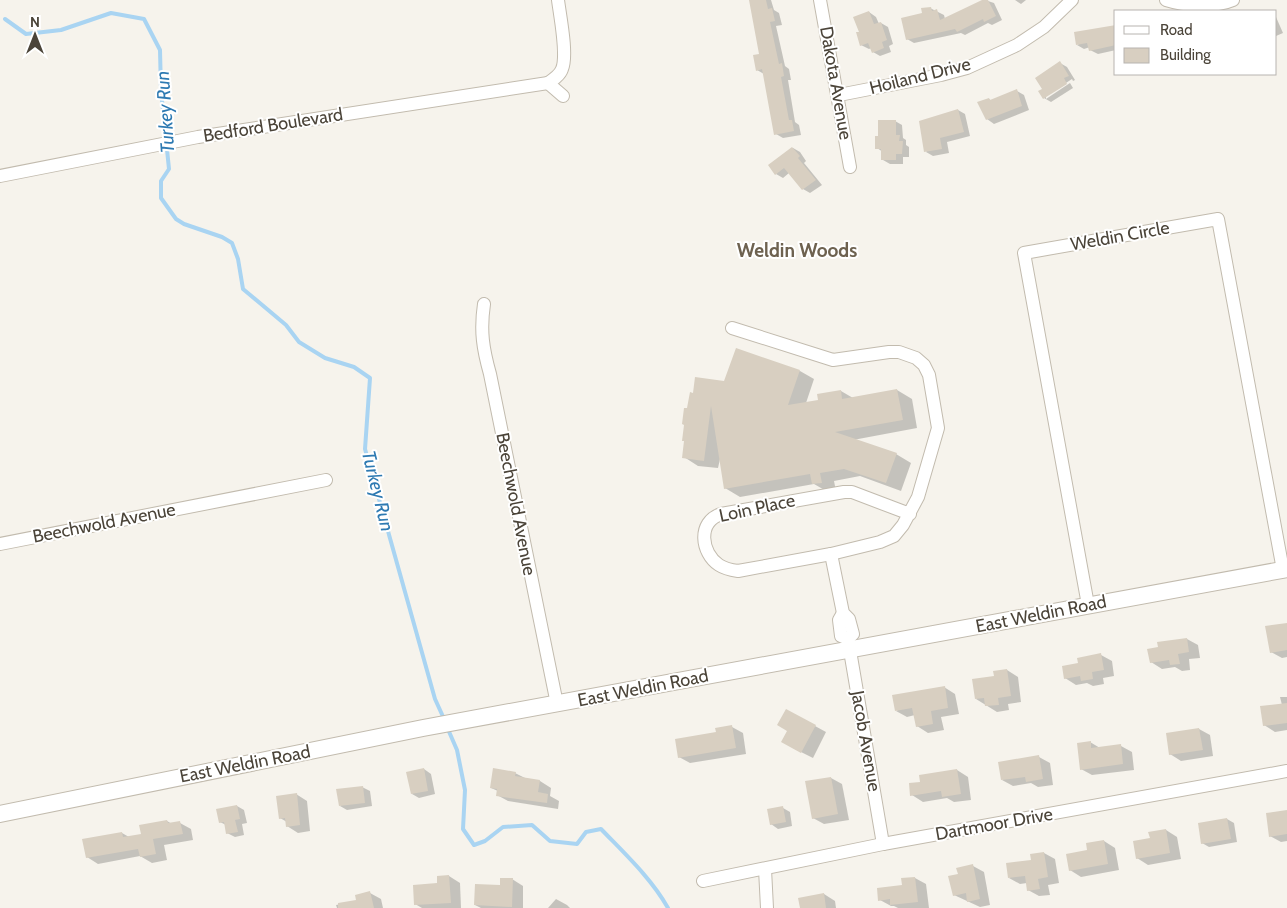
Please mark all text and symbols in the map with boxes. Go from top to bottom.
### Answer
north arrow [10,10,60,60]
legend [1114,10,1277,75]
text: N [30,13,40,31]
text: Road [1160,21,1193,39]
street label: Dakota Avenue [815,25,857,141]
text: Building [1160,46,1211,64]
street label: Hoiland Drive [867,53,973,99]
water label: Turkey Run [151,70,179,154]
street label: Bedford Boulevard [201,103,345,147]
street label: Weldin Circle [1069,216,1171,256]
district label: Weldin Woods [737,239,857,262]
street label: Beechwold Avenue [491,431,541,577]
water label: Turkey Run [357,448,399,534]
street label: Loin Place [717,489,797,527]
street label: Beechwold Avenue [31,498,177,548]
street label: East Weldin Road [974,591,1108,637]
street label: East Weldin Road [576,665,710,711]
street label: Jacob Avenue [846,688,886,793]
street label: East Weldin Road [178,741,312,787]
street label: Dartmoor Drive [933,803,1055,845]

